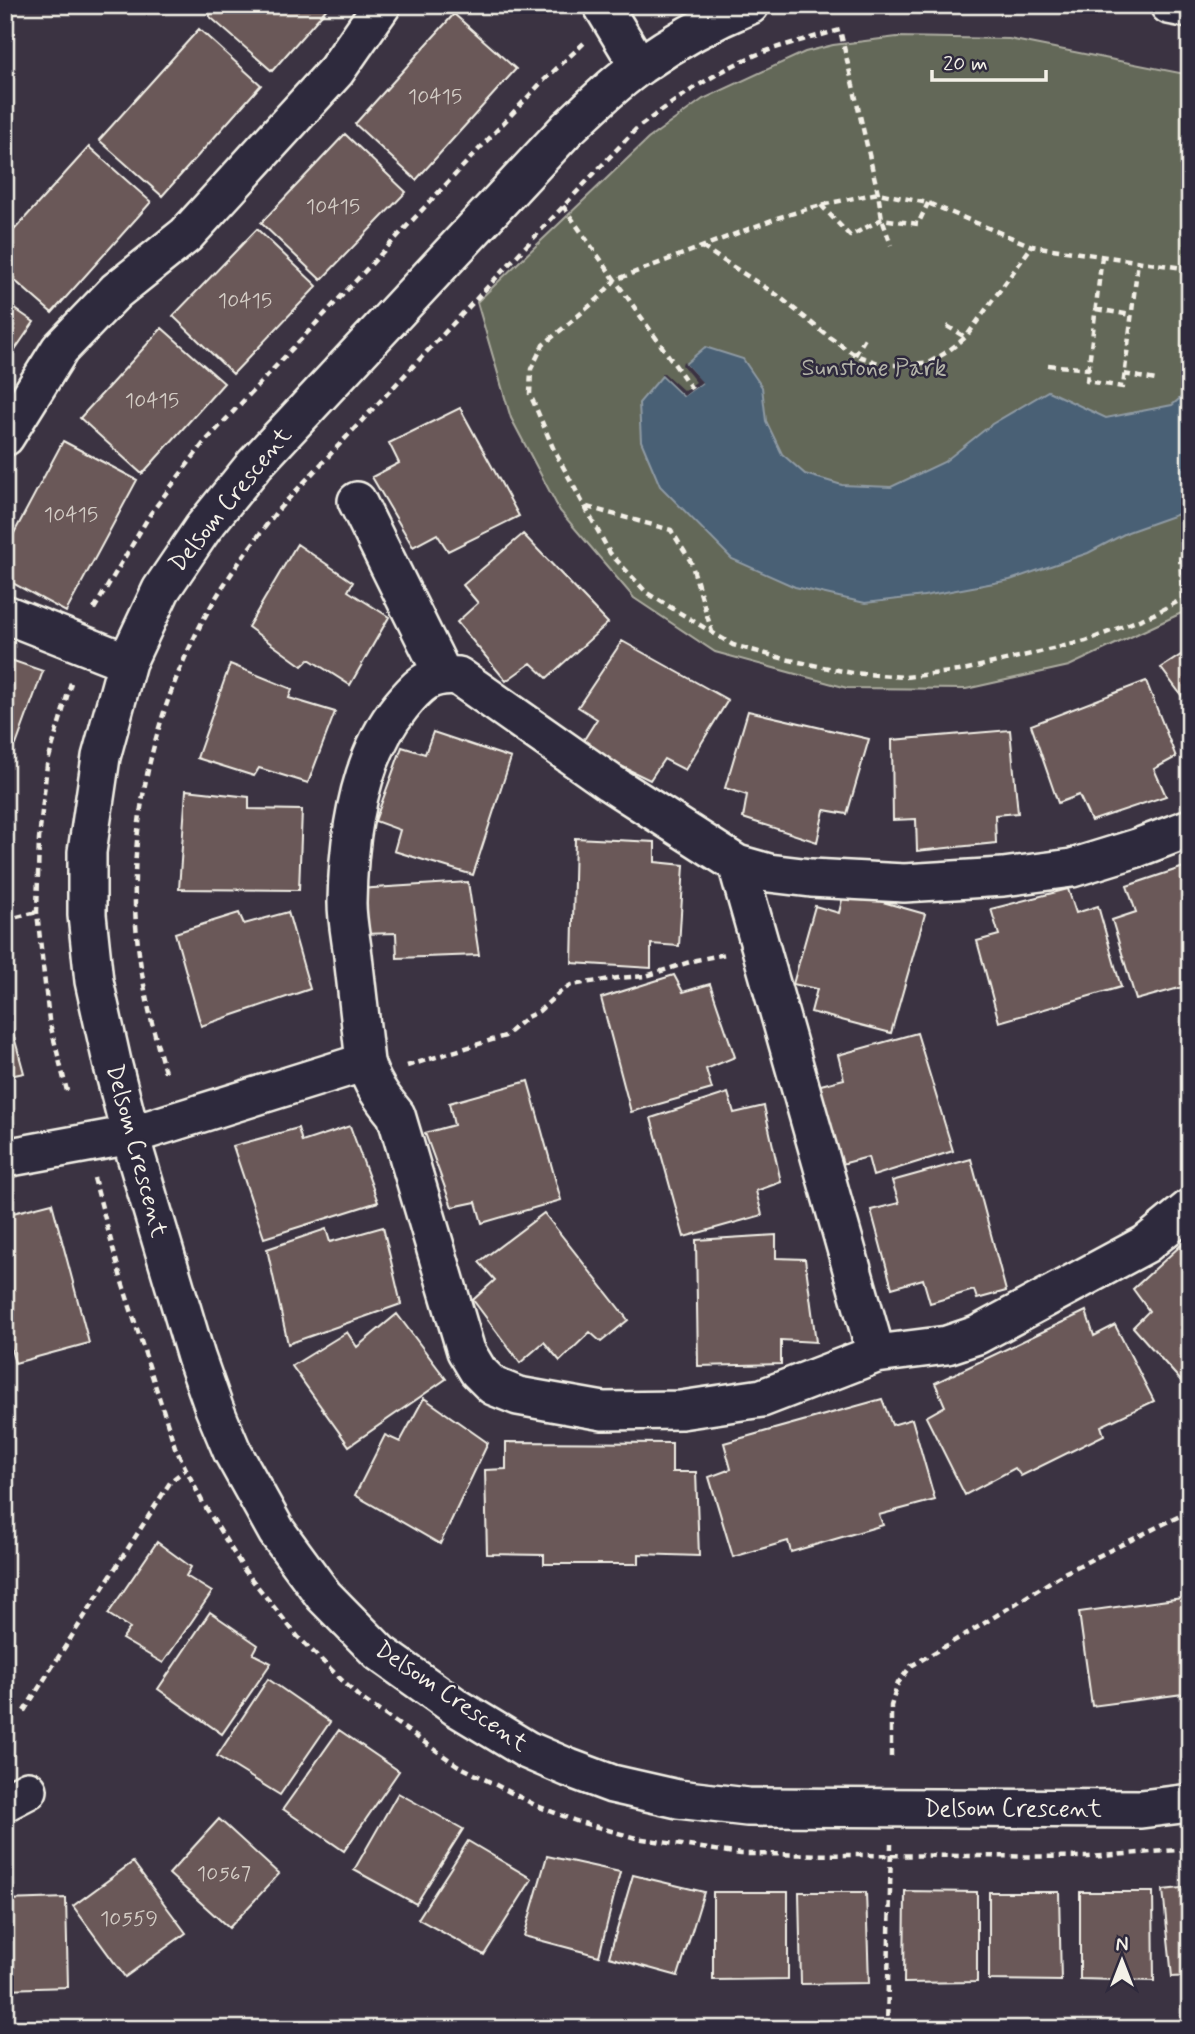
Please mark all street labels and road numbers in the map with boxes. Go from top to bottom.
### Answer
street label: Delsom Crescent [163,421,299,579]
street label: Delsom Crescent [98,1061,174,1241]
street label: Delsom Crescent [369,1634,533,1760]
street label: Delsom Crescent [924,1794,1102,1825]

